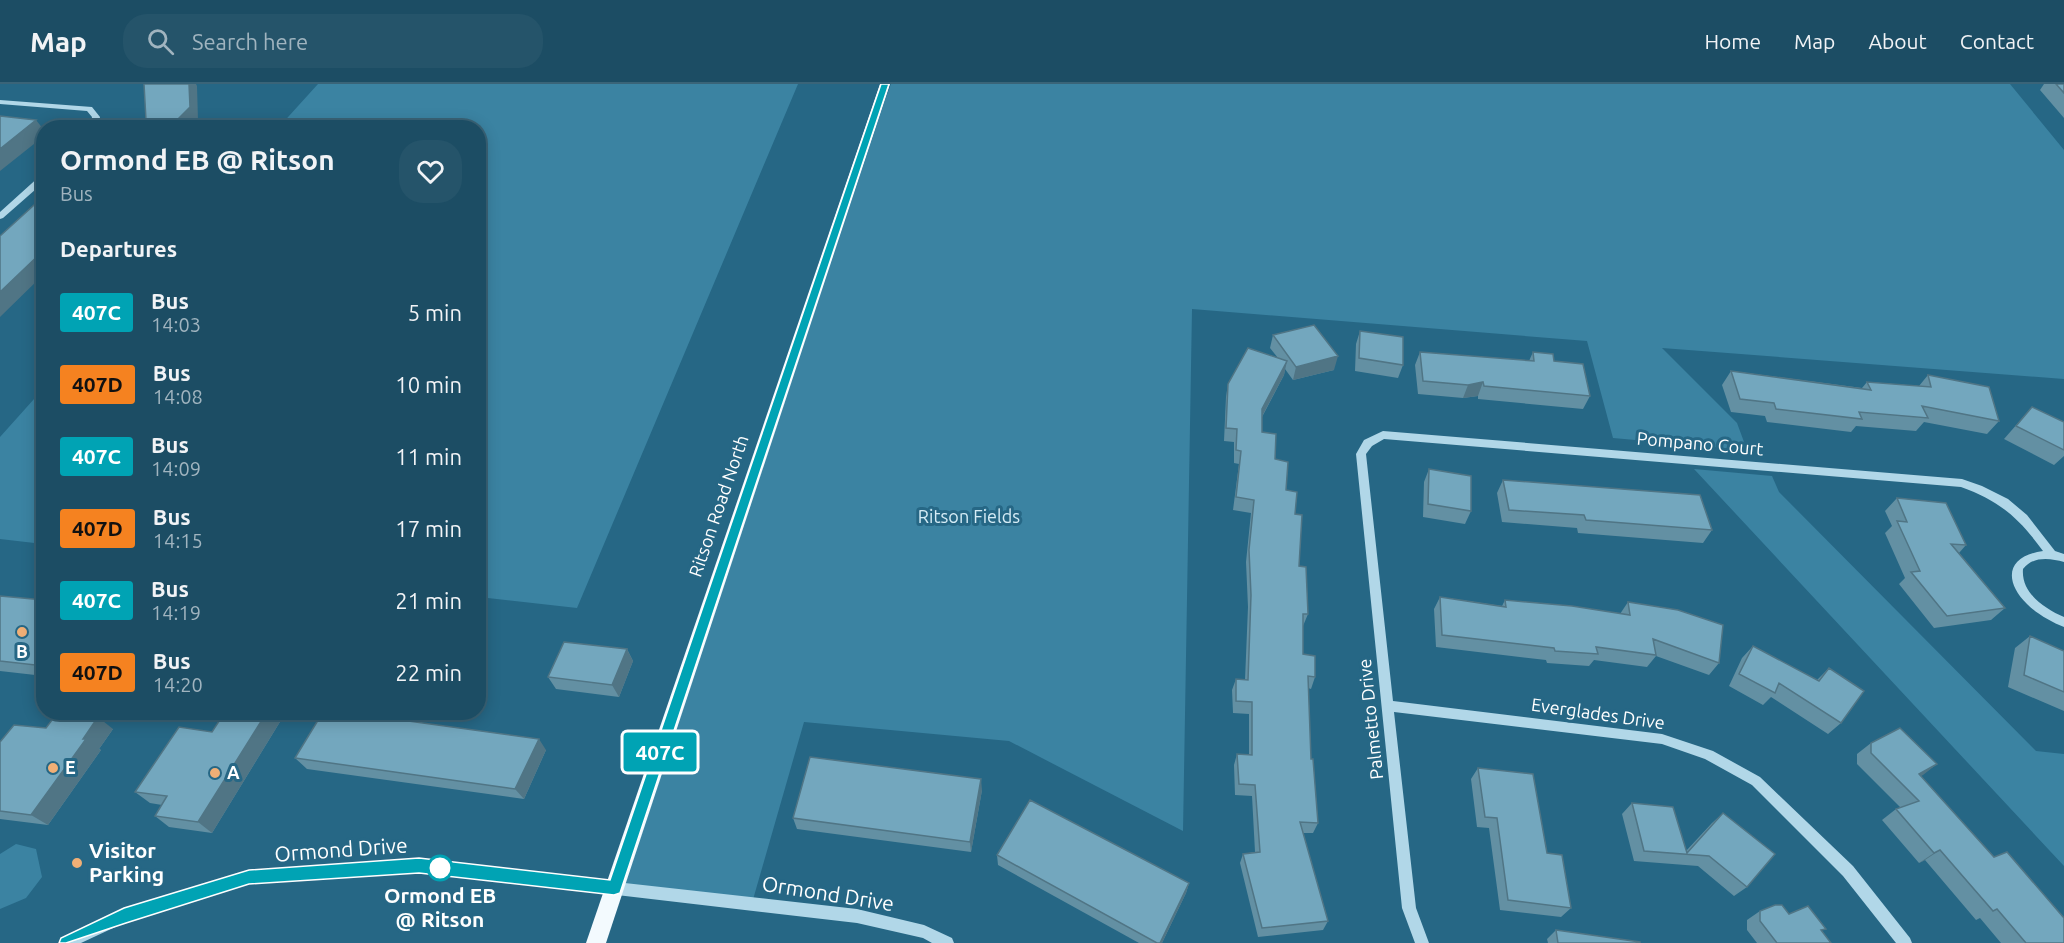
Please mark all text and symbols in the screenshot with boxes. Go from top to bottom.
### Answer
search box [123,14,543,68]
icon: search [144,25,177,58]
text: Map [30,26,87,57]
text: Search here [192,29,308,54]
text: Home [1704,29,1761,53]
text: Map [1794,29,1835,53]
text: About [1868,29,1927,53]
text: Contact [1960,29,2034,53]
button: heart [399,140,462,203]
text: Ormond EB @ Ritson [60,144,335,175]
text: Bus [60,182,93,205]
text: Departures [60,236,177,261]
text: Bus [151,288,189,313]
text: 407C [72,300,121,324]
text: 5 min [408,300,462,325]
text: 14:03 [151,313,201,336]
text: Bus [153,360,191,385]
text: 407D [72,372,123,396]
text: 10 min [395,372,462,397]
text: 14:08 [153,385,203,408]
street label: Pompano Court [1636,428,1764,459]
text: Bus [151,432,189,457]
street label: Ritson Road North [684,432,752,579]
text: 407C [72,444,121,468]
text: 11 min [395,444,462,469]
text: 14:09 [151,457,201,480]
text: Bus [153,504,191,529]
park label: Ritson Fields [918,506,1020,526]
text: 407D [72,516,123,540]
text: 17 min [395,516,462,541]
text: 14:15 [153,529,203,552]
text: Bus [151,576,189,601]
text: 407C [72,588,121,612]
text: 21 min [395,588,462,613]
text: 14:19 [151,601,201,624]
marker: B [15,625,29,639]
place label: B [16,641,28,661]
text: Bus [153,648,191,673]
street label: Palmetto Drive [1354,658,1386,780]
text: 407D [72,660,123,684]
text: 22 min [395,660,462,685]
text: 14:20 [153,673,203,696]
street label: Everglades Drive [1530,694,1666,732]
line badge: 407C [618,732,702,772]
text: 407C [636,740,684,764]
place label: E [65,757,76,777]
marker: E [46,761,60,775]
place label: A [227,762,240,782]
marker: A [208,766,222,780]
street label: Ormond Drive [274,832,408,866]
place label: Visitor Parking [89,838,164,886]
marker: Ormond EB @ Ritson [427,855,453,881]
marker: Visitor Parking [70,856,84,870]
street label: Ormond Drive [760,871,896,915]
place label: Ormond EB @ Ritson [384,883,496,931]

